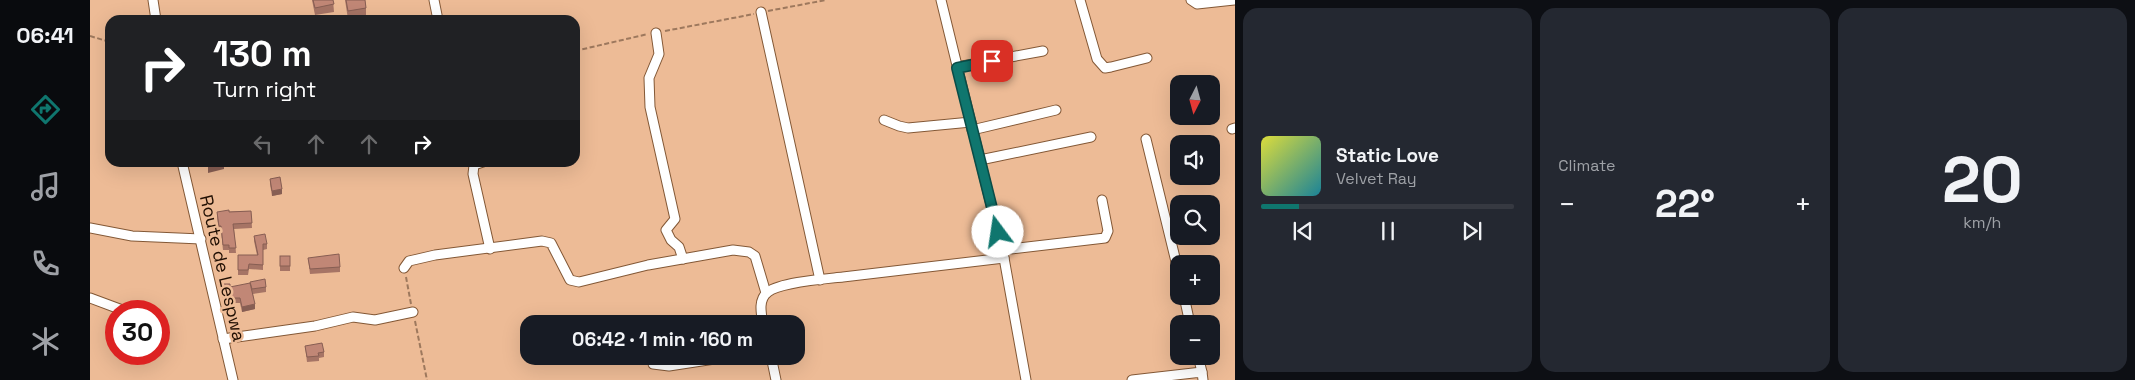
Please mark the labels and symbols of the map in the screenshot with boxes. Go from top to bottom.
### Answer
pin [971,40,1013,82]
north arrow [1170,75,1220,125]
street label: Route de Lespwa [195,193,251,343]
position arrow [971,205,1023,257]
speed limit sign: 30 [105,300,170,365]

